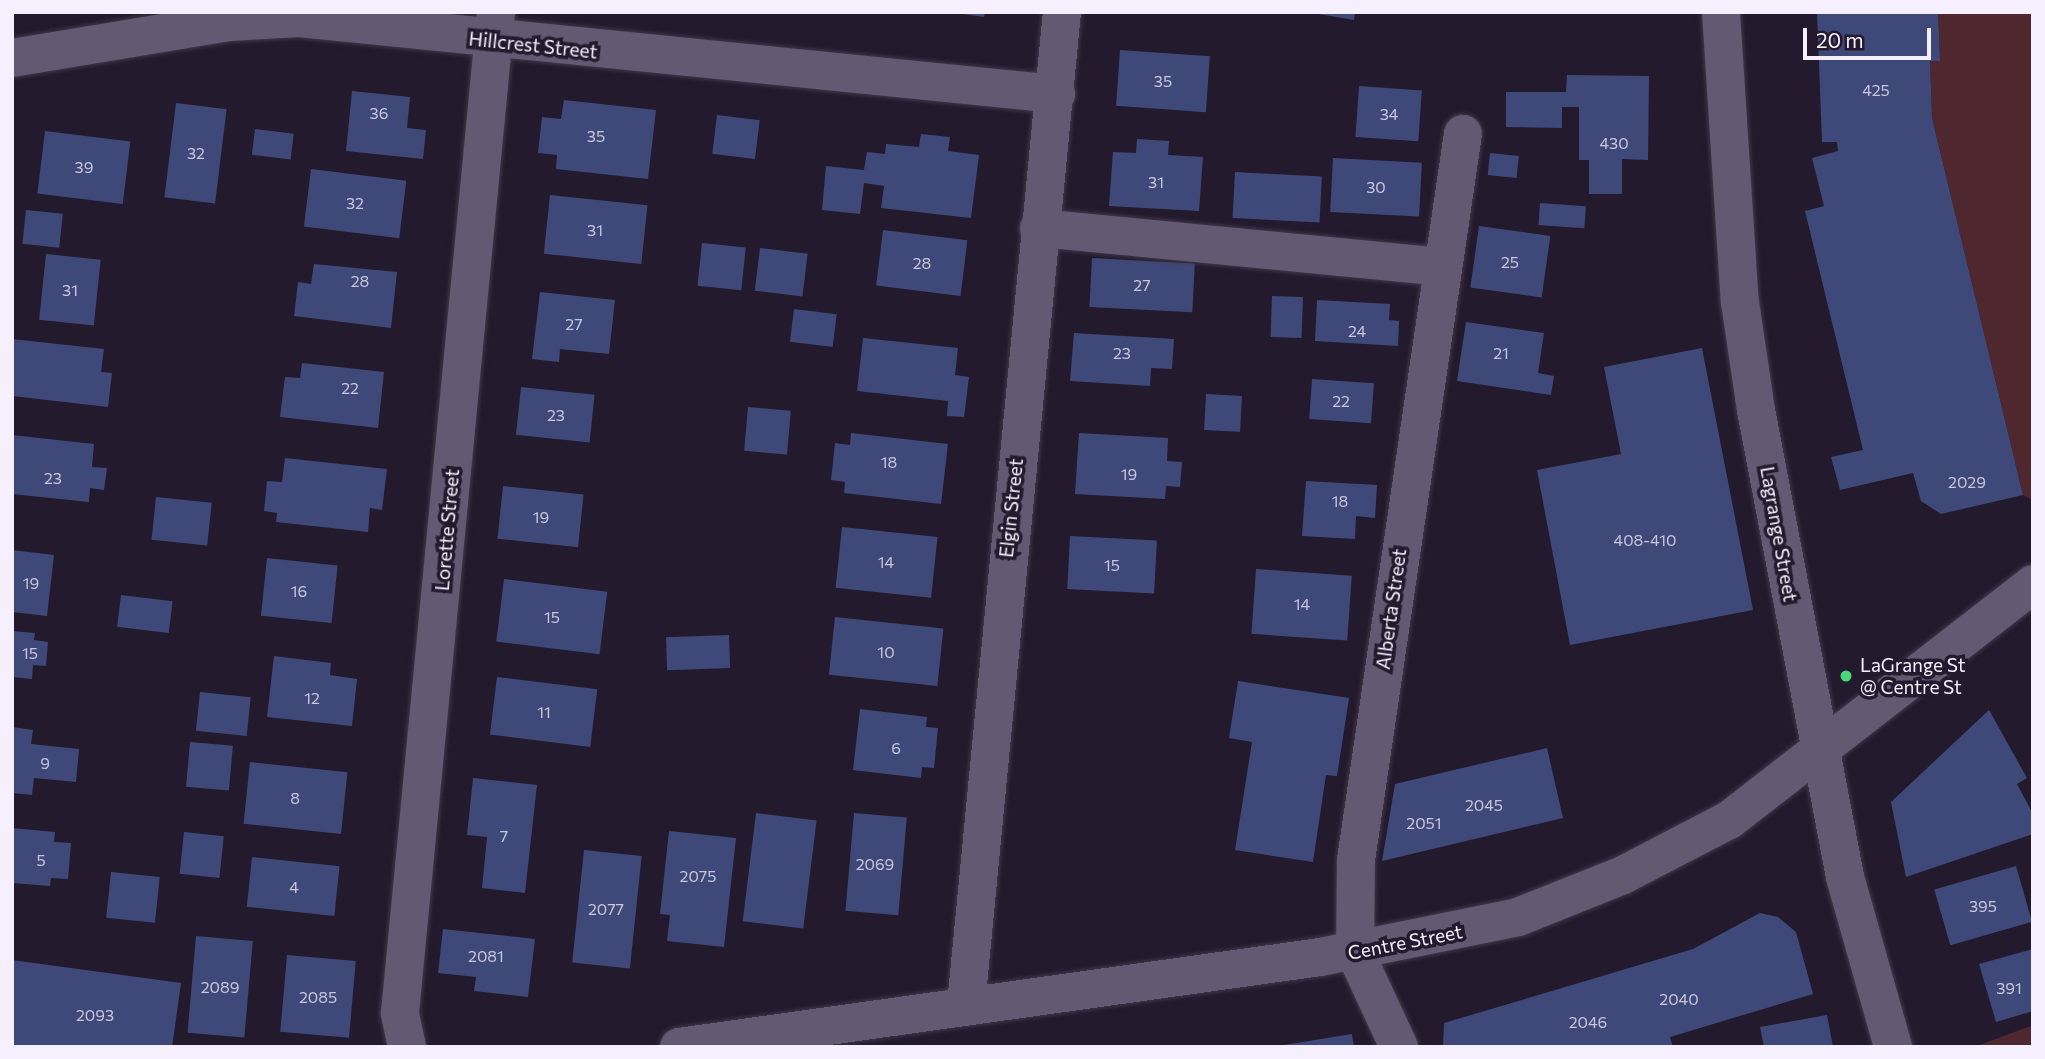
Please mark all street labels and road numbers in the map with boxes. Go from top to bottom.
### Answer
street label: Hillcrest Street [468,27,598,63]
street label: Elgin Street [994,457,1028,559]
street label: Lagrange Street [1756,465,1802,603]
street label: Lorette Street [430,468,464,592]
street label: Alberta Street [1371,547,1411,671]
street label: Centre Street [1346,920,1464,964]

